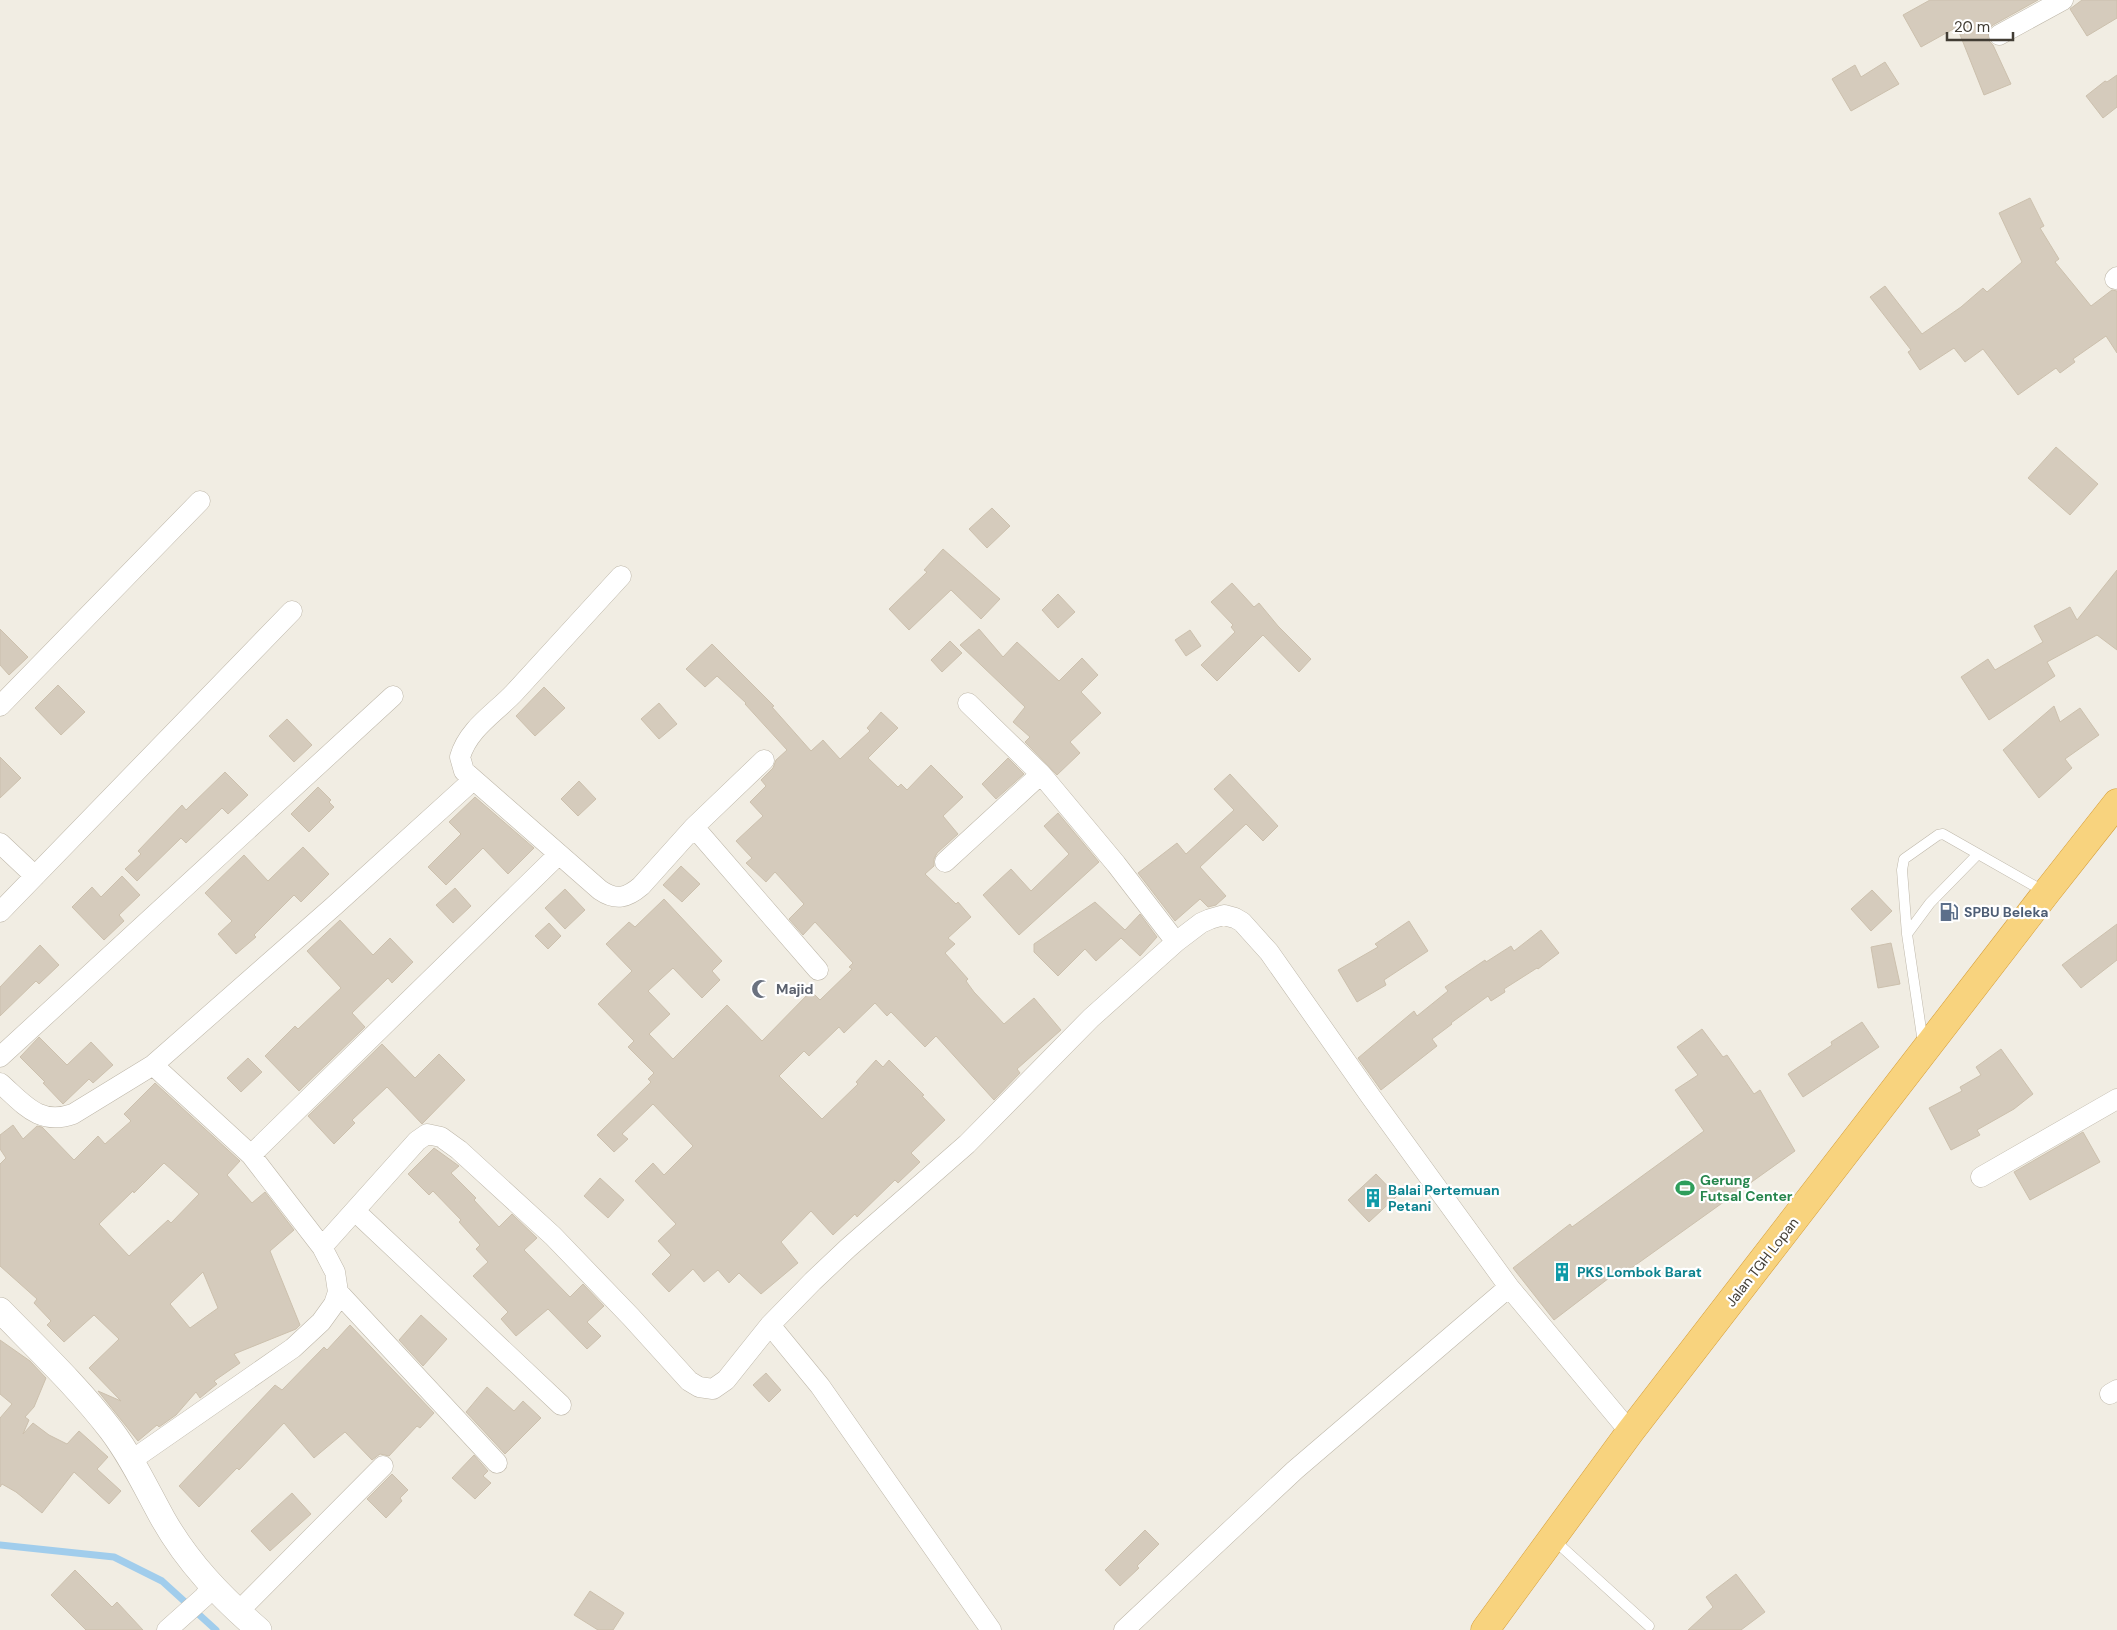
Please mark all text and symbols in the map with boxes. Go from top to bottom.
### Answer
scale bar [1947,10,2013,42]
text: 20 m [1954,17,1990,37]
fuel station icon: SPBU Beleka [1938,901,1960,923]
place label: SPBU Beleka [1964,903,2048,921]
mosque icon: Majid [750,978,772,1000]
place label: Majid [776,980,813,998]
place label: Gerung Futsal Center [1700,1171,1793,1205]
sports icon: Gerung Futsal Center [1674,1177,1696,1199]
place label: Balai Pertemuan Petani [1388,1181,1500,1215]
building icon: Balai Pertemuan Petani [1362,1187,1384,1209]
street label: Jalan TGH Lopan [1722,1214,1802,1310]
building icon: PKS Lombok Barat [1551,1261,1573,1283]
place label: PKS Lombok Barat [1577,1263,1702,1281]

